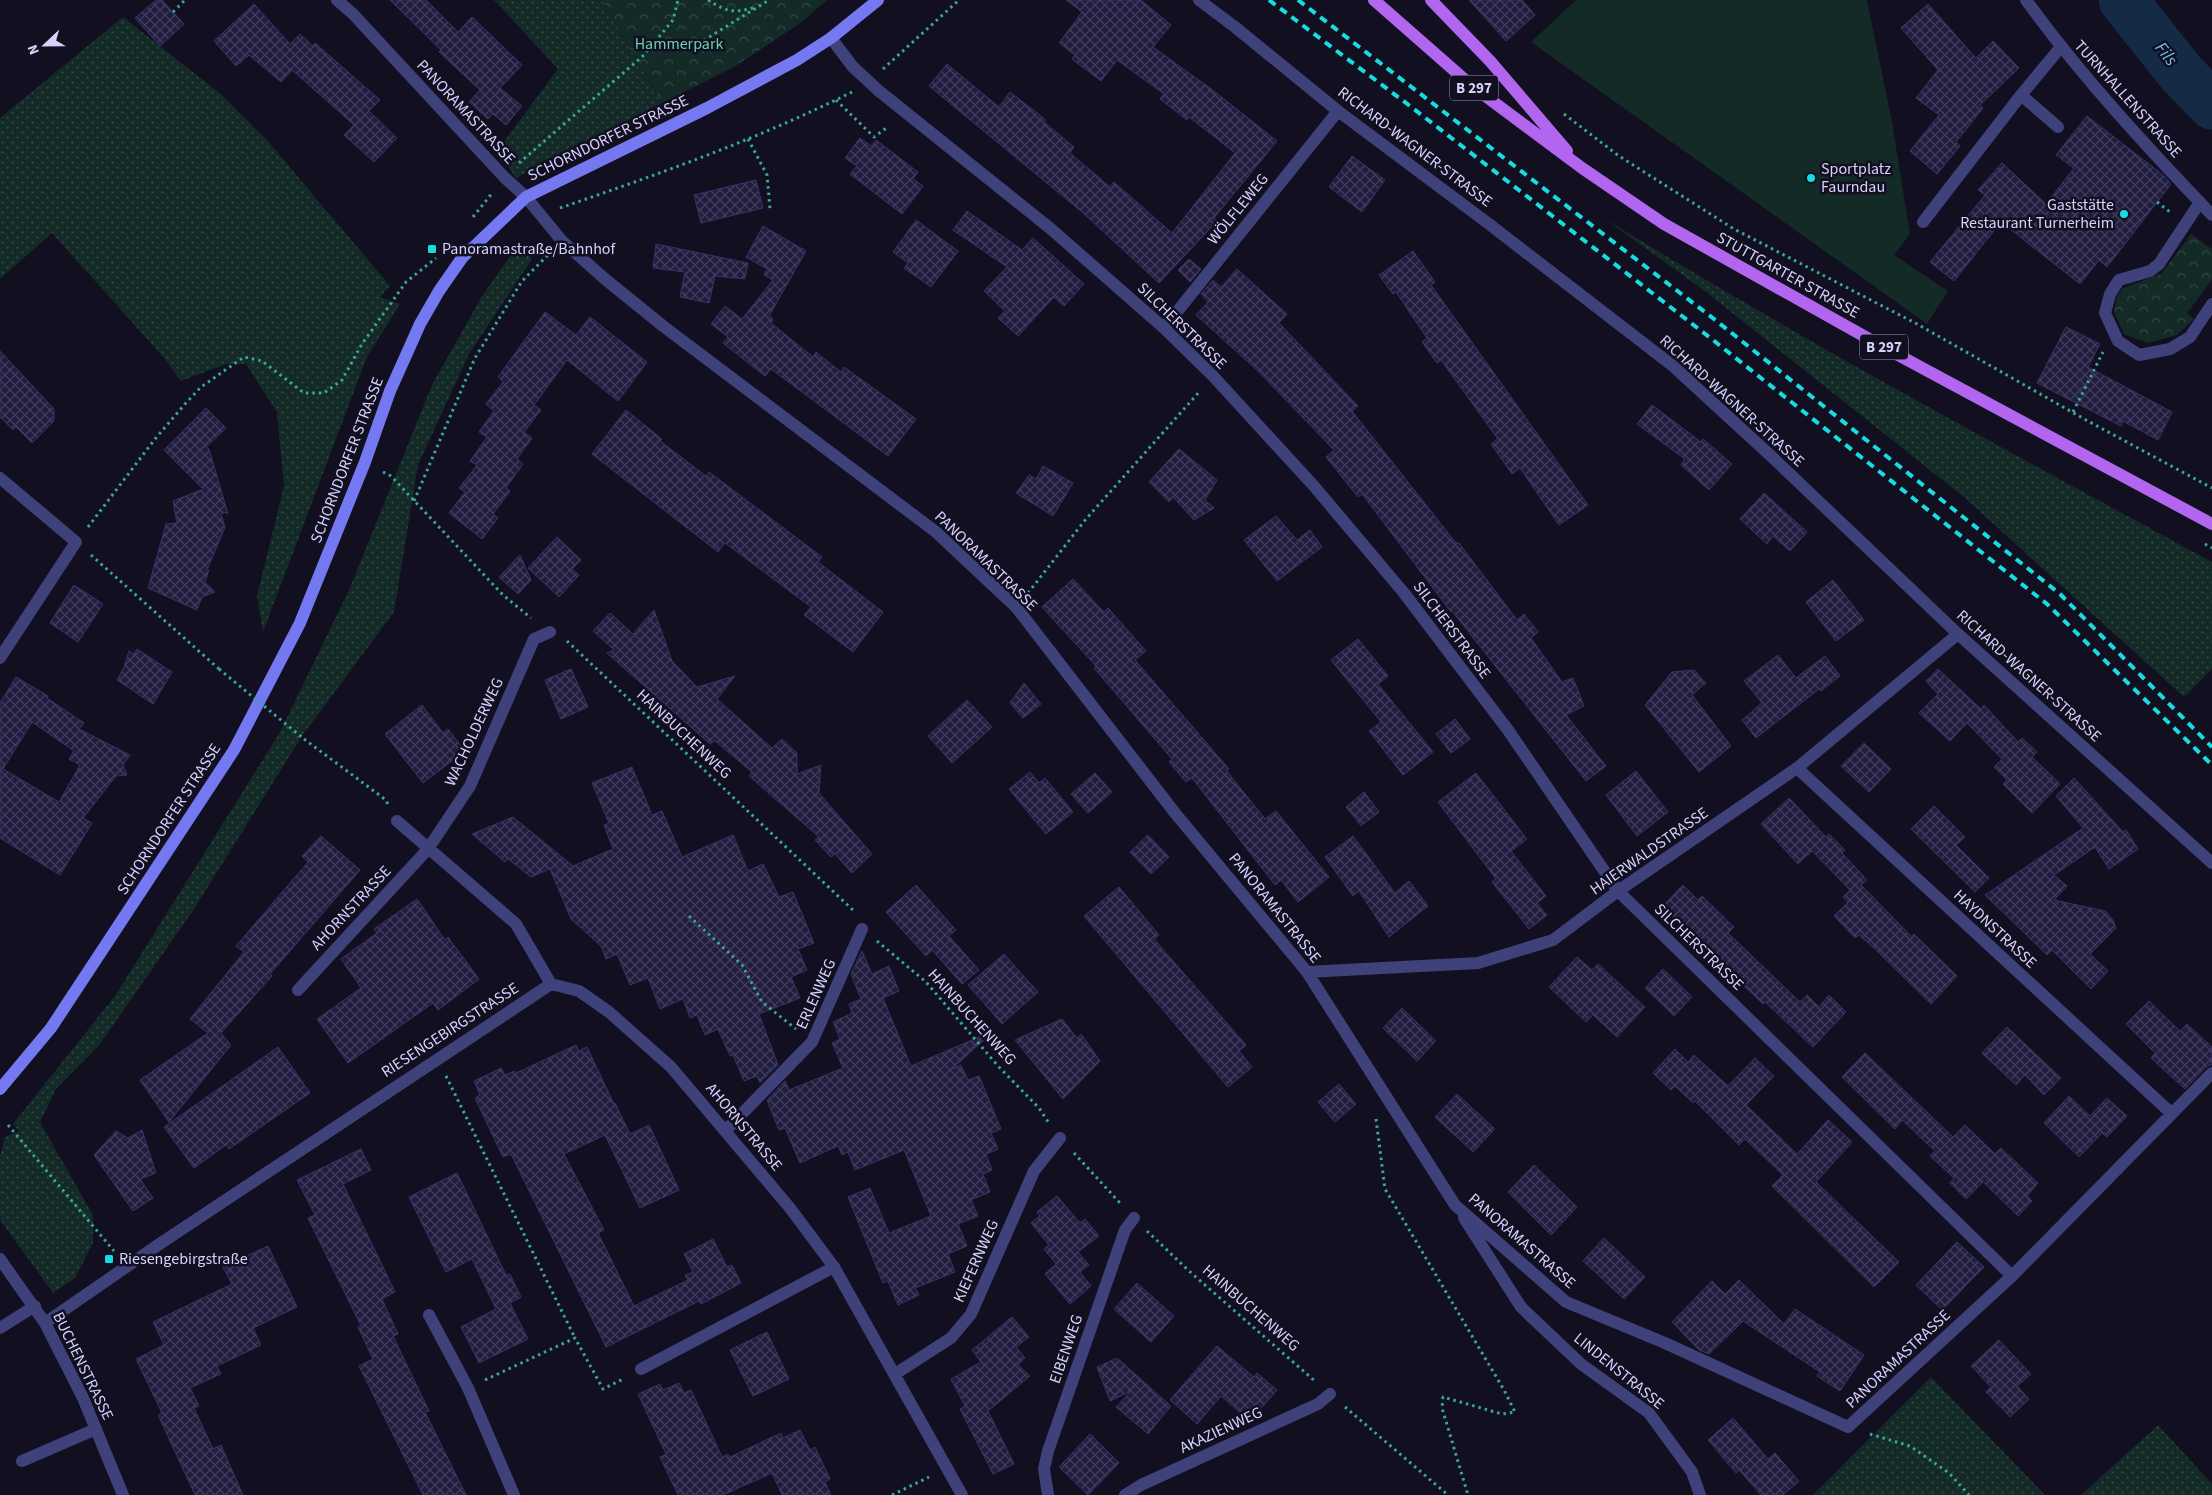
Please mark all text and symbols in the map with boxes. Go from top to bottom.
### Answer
north arrow [20,20,70,70]
park label: Hammerpark [635,33,723,55]
street label: TURNHALLENSTRASSE [2069,35,2187,163]
water label: Fils [2149,37,2183,71]
text: N [23,41,45,58]
street label: PANORAMASTRASSE [412,55,520,169]
road number: B 297 [1450,76,1498,100]
street label: RICHARD-WAGNER-STRASSE [1333,82,1497,212]
street label: SCHORNDORFER STRASSE [524,89,692,187]
place label: Sportplatz Faurndau [1821,158,1891,198]
street label: WÖLFLEWEG [1202,169,1274,249]
marker: Sportplatz Faurndau [1805,172,1817,184]
place label: Gaststätte Restaurant Turnerheim [1960,194,2114,234]
marker: Gaststätte Restaurant Turnerheim [2118,208,2130,220]
street label: STUTTGARTER STRASSE [1713,226,1863,324]
place label: Panoramastraße/Bahnhof [442,238,616,260]
marker: Panoramastraße/Bahnhof [426,243,438,255]
street label: SILCHERSTRASSE [1132,278,1232,374]
street label: RICHARD-WAGNER-STRASSE [1655,330,1809,472]
road number: B 297 [1860,334,1908,360]
street label: SCHORNDORFER STRASSE [305,374,389,546]
street label: PANORAMASTRASSE [929,506,1043,616]
street label: SILCHERSTRASSE [1408,577,1496,683]
street label: RICHARD-WAGNER-STRASSE [1952,605,2106,747]
street label: WACHOLDERWEG [439,674,509,790]
street label: HAINBUCHENWEG [632,684,736,784]
street label: SCHORNDORFER STRASSE [112,739,226,899]
street label: HAIERWALDSTRASSE [1585,802,1713,900]
street label: PANORAMASTRASSE [1224,848,1326,968]
street label: AHORNSTRASSE [306,861,396,955]
street label: HAYDNSTRASSE [1949,885,2041,973]
street label: SILCHERSTRASSE [1649,899,1749,995]
street label: ERLENWEG [791,955,841,1033]
street label: HAINBUCHENWEG [923,964,1021,1070]
street label: RIESENGEBIRGSTRASSE [377,977,523,1083]
street label: AHORNSTRASSE [701,1078,787,1176]
street label: PANORAMASTRASSE [1464,1188,1580,1294]
street label: KIEFERNWEG [948,1216,1004,1306]
place label: Riesengebirgstraße [119,1248,248,1270]
marker: Riesengebirgstraße [103,1253,115,1265]
street label: HAINBUCHENWEG [1198,1259,1304,1357]
street label: PANORAMASTRASSE [1841,1305,1955,1413]
street label: BUCHENSTRASSE [47,1308,119,1424]
street label: EIBENWEG [1044,1312,1088,1386]
street label: LINDENSTRASSE [1569,1328,1669,1414]
street label: AKAZIENWEG [1176,1401,1266,1459]

